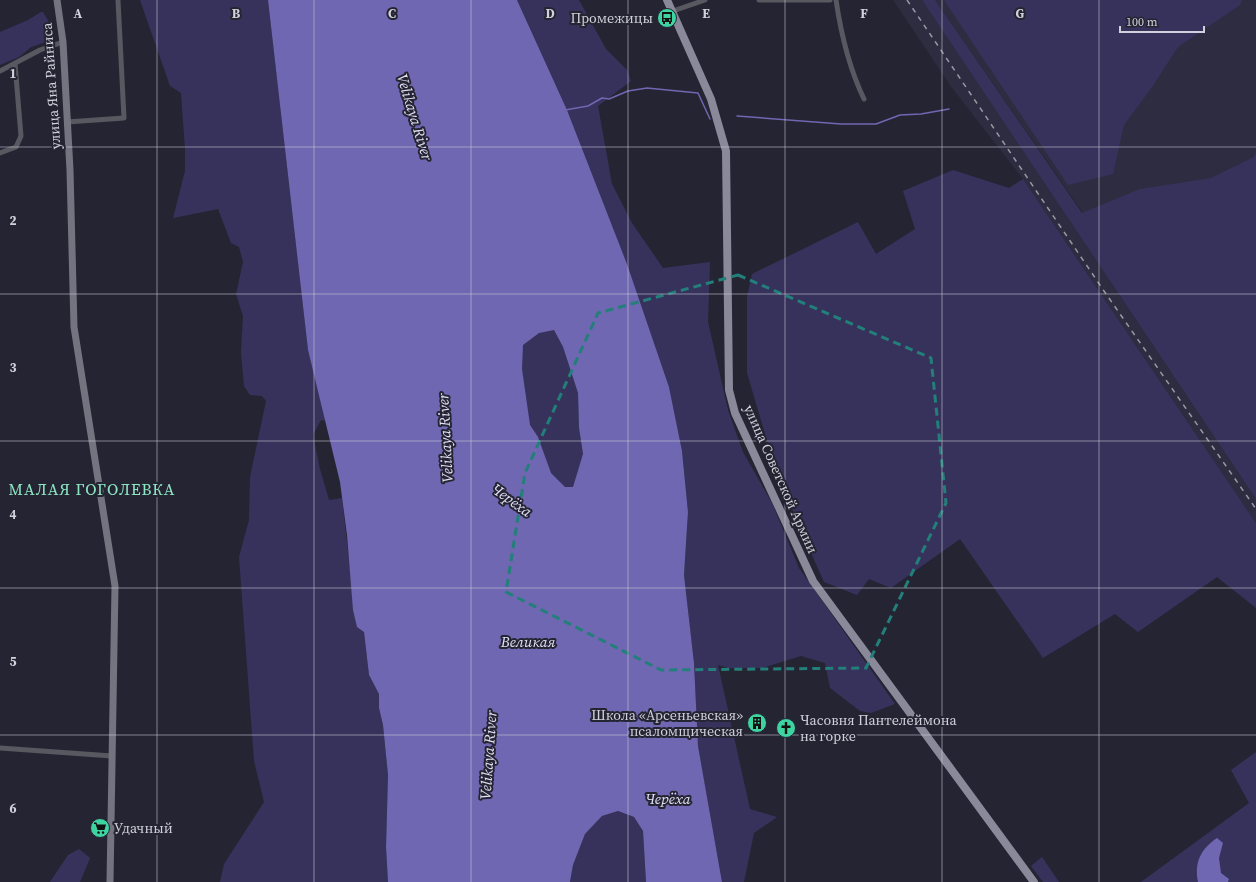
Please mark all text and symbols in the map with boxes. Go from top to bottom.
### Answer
text: A [74,5,83,22]
text: B [232,5,241,22]
text: C [388,5,396,22]
text: D [545,5,555,22]
text: E [702,5,710,22]
text: F [860,5,868,22]
text: G [1016,5,1025,22]
bus stop icon: Промежицы [656,7,678,29]
place label: Промежицы [570,8,653,28]
scale bar [1120,8,1204,34]
text: 100 m [1126,14,1158,30]
street label: улица Яна Райниса [37,21,65,150]
text: 1 [9,65,17,82]
water label: Velikaya River [392,71,438,164]
text: 2 [9,212,17,229]
text: 3 [9,359,17,376]
water label: Velikaya River [432,392,458,483]
street label: улица Советской Армии [739,402,823,556]
district label: МАЛАЯ ГОГОЛЕВКА [9,478,175,500]
water label: Черёха [488,478,537,522]
text: 4 [9,506,17,523]
water label: Великая [500,631,556,652]
text: 5 [9,653,17,670]
place label: Школа «Арсеньевская» псаломщическая [591,705,743,741]
water label: Velikaya River [474,709,502,800]
place label: Часовня Пантелеймона на горке [800,710,957,746]
building icon: Школа «Арсеньевская» псаломщическая [746,712,768,734]
church icon: Часовня Пантелеймона на горке [775,717,797,739]
water label: Черёха [645,788,691,809]
text: 6 [9,800,17,817]
supermarket icon: Удачный [89,817,111,839]
place label: Удачный [114,818,173,838]

